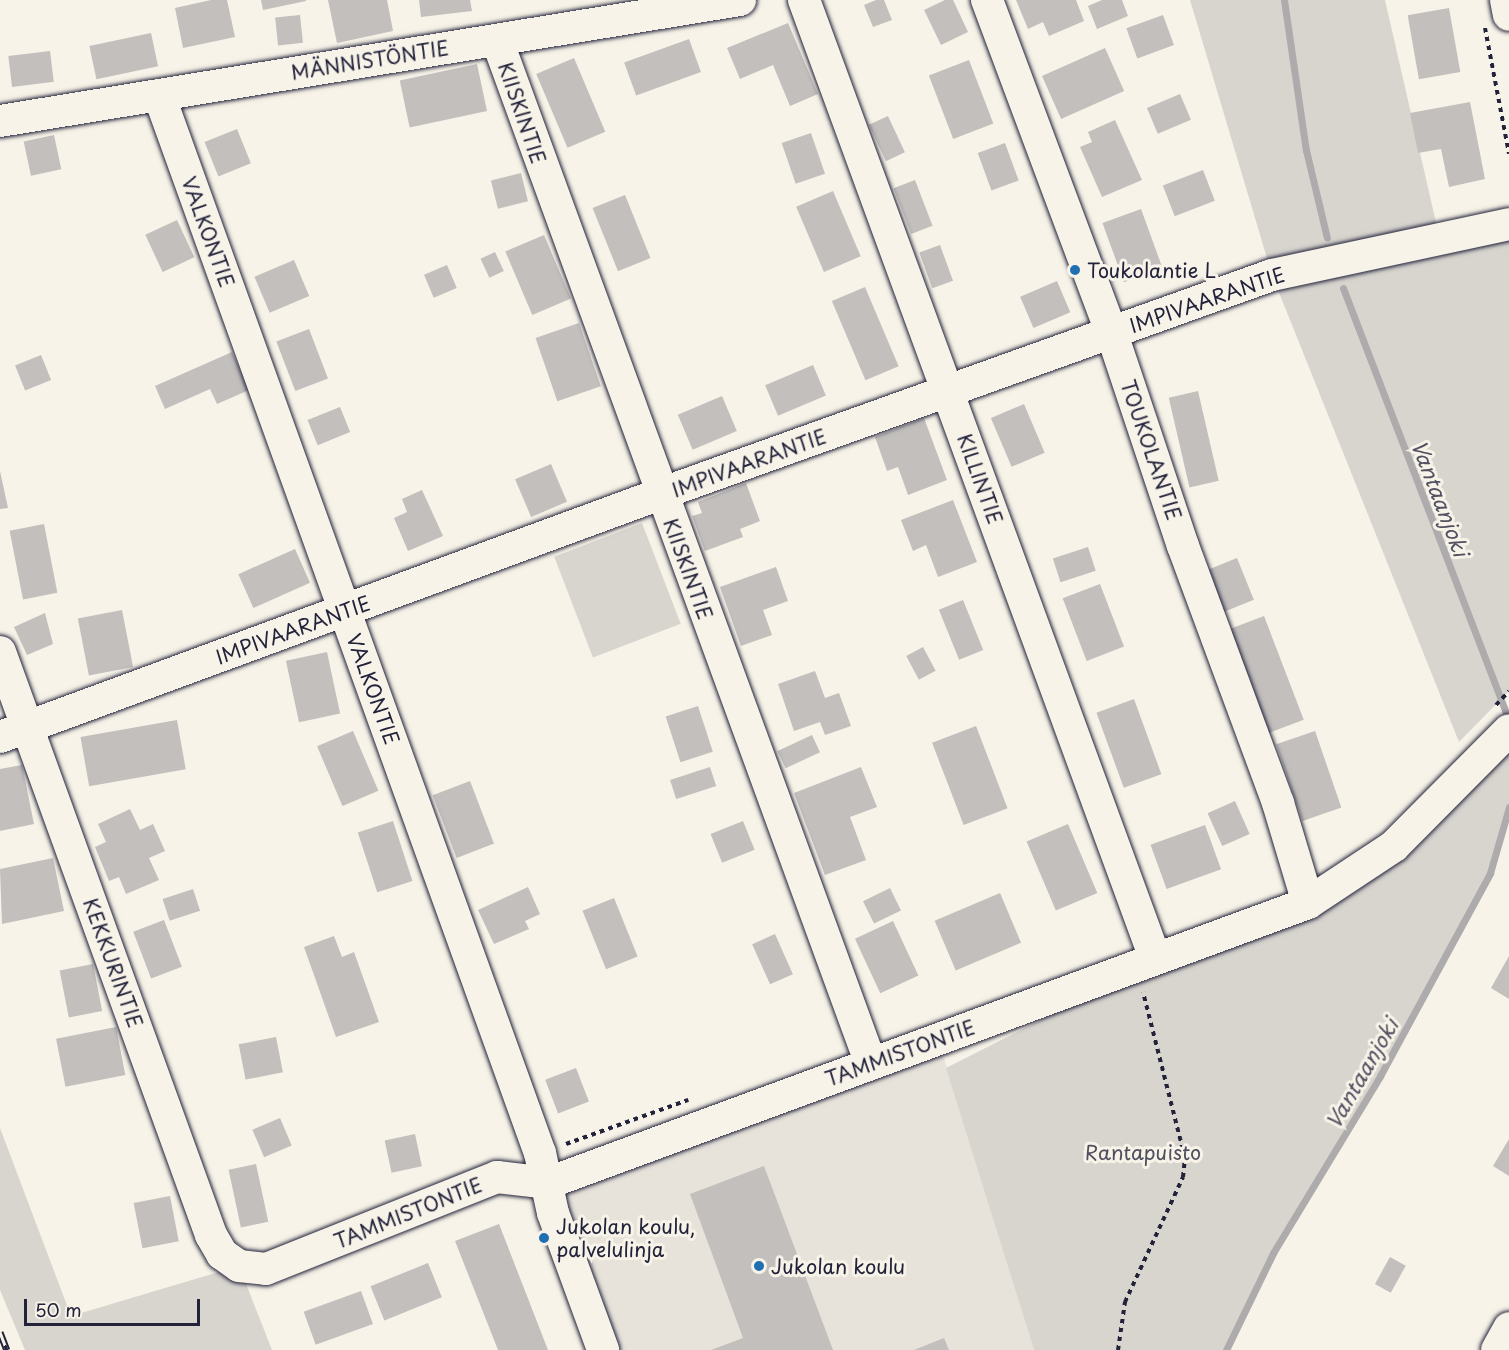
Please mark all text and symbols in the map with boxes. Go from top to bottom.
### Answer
street label: MÄNNISTÖNTIE [289,36,451,84]
street label: KIISKINTIE [493,59,551,167]
street label: VALKONTIE [177,173,239,291]
place label: Toukolantie L [1087,258,1217,282]
street label: IMPIVAARANTIE [1126,262,1288,338]
marker: Toukolantie L [1068,263,1082,277]
street label: TOUKOLANTIE [1116,377,1186,523]
street label: IMPIVAARANTIE [668,424,830,502]
street label: KILLINTIE [953,430,1007,528]
water label: Vantaanjoki [1407,436,1475,560]
street label: KIISKINTIE [659,515,717,623]
street label: IMPIVAARANTIE [212,591,374,669]
street label: VALKONTIE [342,630,404,748]
street label: KEKKURINTIE [78,895,148,1031]
water label: Vantaanjoki [1320,1014,1402,1132]
street label: TAMMISTONTIE [822,1015,978,1091]
park label: Rantapuisto [1085,1140,1201,1164]
street label: TAMMISTONTIE [330,1172,486,1254]
place label: Jukolan koulu, palvelulinja [556,1214,696,1261]
marker: Jukolan koulu, palvelulinja [537,1231,551,1245]
place label: Jukolan koulu [771,1254,906,1278]
marker: Jukolan koulu [752,1259,766,1273]
scale bar [27,1287,202,1325]
text: 50 m [35,1296,82,1323]

